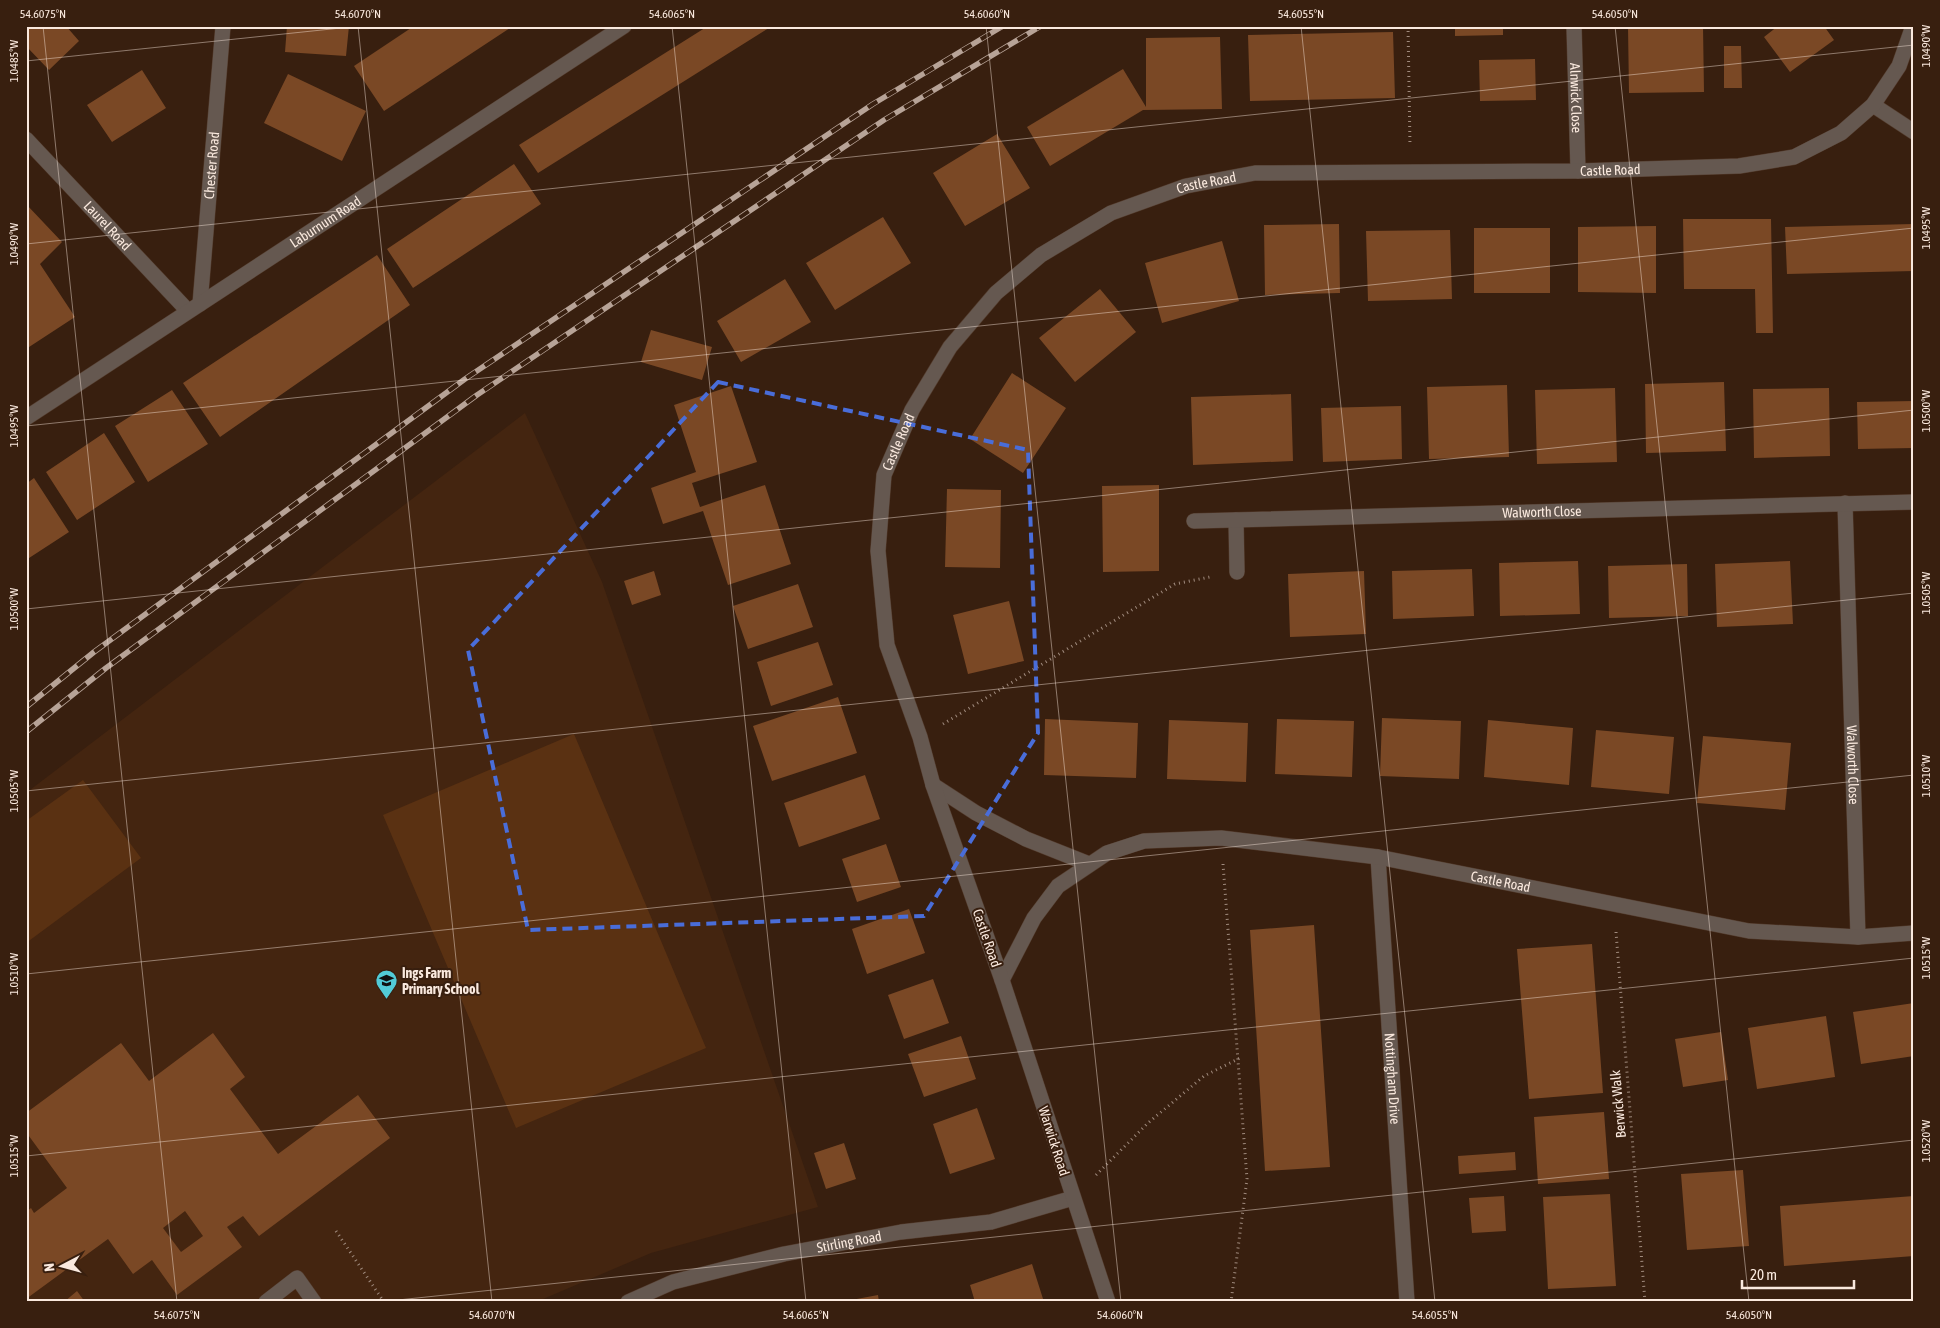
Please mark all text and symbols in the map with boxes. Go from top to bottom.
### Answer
text: 54.6075°N [20,7,66,21]
text: 54.6070°N [335,7,381,21]
text: 54.6065°N [649,7,695,21]
text: 54.6060°N [964,7,1010,21]
text: 54.6055°N [1278,7,1324,21]
text: 54.6050°N [1592,7,1638,21]
text: 1.0490°W [1919,25,1933,67]
text: 1.0485°W [7,40,21,82]
street label: Alnwick Close [1567,63,1585,133]
street label: Chester Road [201,131,222,200]
street label: Castle Road [1580,161,1641,179]
street label: Castle Road [1174,169,1237,197]
street label: Laburnum Road [287,193,364,251]
street label: Laurel Road [81,198,135,254]
text: 1.0495°W [1919,207,1933,249]
text: 1.0490°W [7,223,21,265]
text: 1.0500°W [1919,390,1933,432]
text: 1.0495°W [7,405,21,447]
street label: Castle Road [879,411,918,473]
street label: Walworth Close [1502,503,1582,521]
text: 1.0505°W [1919,572,1933,614]
text: 1.0500°W [7,588,21,630]
street label: Walworth Close [1844,725,1862,805]
text: 1.0510°W [1919,755,1933,797]
text: 1.0505°W [7,770,21,812]
street label: Castle Road [1469,868,1532,895]
street label: Castle Road [970,907,1004,969]
text: 1.0515°W [1919,937,1933,979]
text: 1.0510°W [7,953,21,995]
place label: Ings Farm Primary School [402,965,480,997]
school or university icon: Ings Farm Primary School [374,969,398,1000]
street label: Nottingham Drive [1381,1032,1403,1125]
street label: Berwick Walk [1607,1069,1629,1139]
street label: Warwick Road [1035,1104,1073,1178]
text: 1.0520°W [1919,1120,1933,1162]
text: 1.0515°W [7,1135,21,1177]
street label: Stirling Road [815,1228,883,1256]
north arrow [38,1240,88,1290]
scale bar [1742,1258,1855,1290]
text: N [41,1262,57,1272]
text: 20 m [1750,1266,1777,1283]
text: 54.6075°N [154,1308,200,1322]
text: 54.6070°N [469,1308,515,1322]
text: 54.6065°N [783,1308,829,1322]
text: 54.6060°N [1097,1308,1143,1322]
text: 54.6055°N [1412,1308,1458,1322]
text: 54.6050°N [1726,1308,1772,1322]

